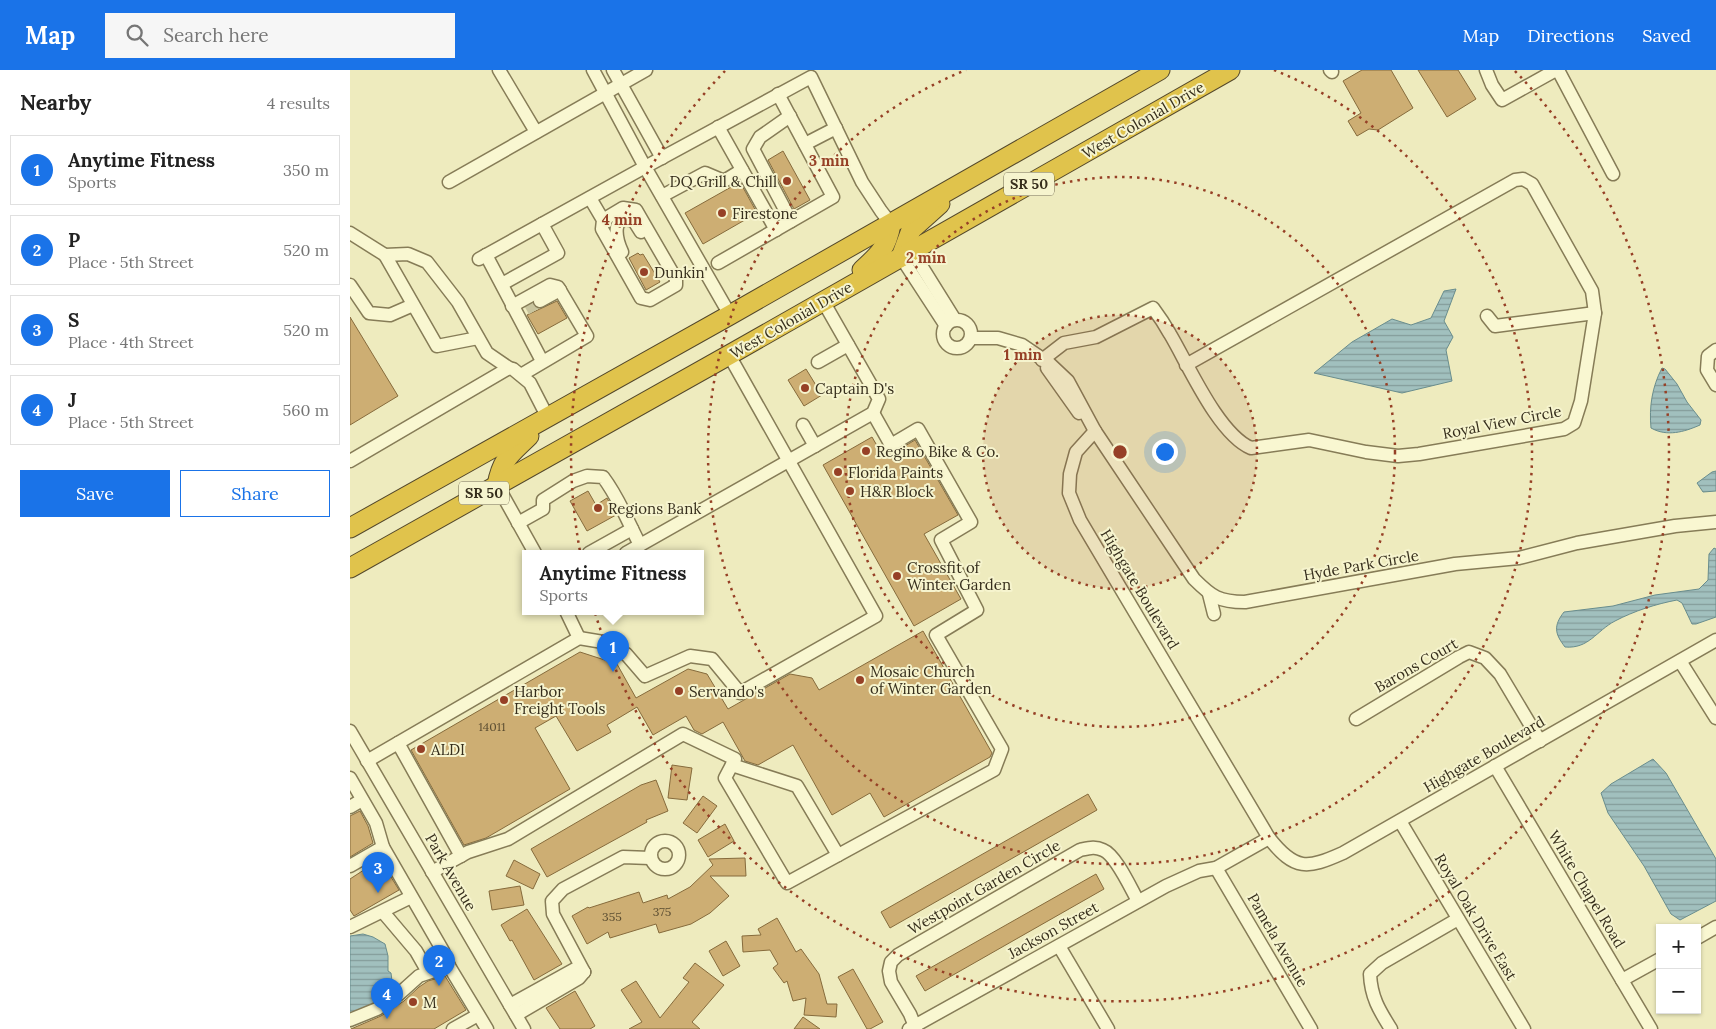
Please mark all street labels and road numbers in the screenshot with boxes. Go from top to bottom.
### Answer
street label: West Colonial Drive [1079,77,1207,163]
road number: SR 50 [1004,172,1054,196]
street label: West Colonial Drive [727,277,855,363]
street label: Royal View Circle [1441,401,1563,443]
road number: SR 50 [459,482,509,504]
street label: Highgate Boulevard [1097,525,1183,653]
street label: Hyde Park Circle [1302,546,1420,584]
street label: Barons Court [1371,633,1461,696]
street label: Highgate Boulevard [1420,712,1548,796]
street label: White Chapel Road [1544,827,1630,951]
street label: Park Avenue [421,830,481,914]
street label: Westpoint Garden Circle [904,836,1064,938]
street label: Royal Oak Drive East [1431,850,1521,984]
street label: Pamela Avenue [1244,890,1312,990]
street label: Jackson Street [1004,897,1102,963]

